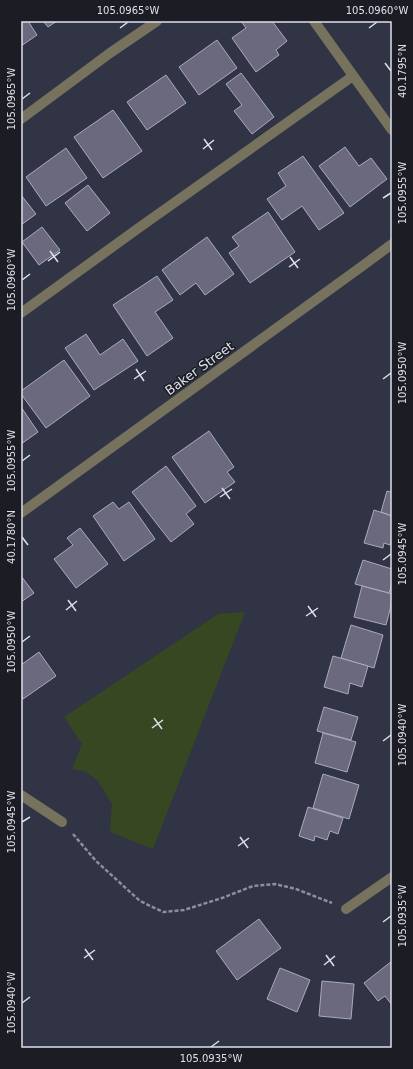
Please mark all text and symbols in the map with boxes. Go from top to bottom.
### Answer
text: 105.0965°W [97,5,159,16]
text: 105.0960°W [346,5,408,16]
text: 40.1795°N [397,44,408,98]
text: 105.0965°W [6,68,17,130]
text: 105.0955°W [397,162,408,224]
text: 105.0960°W [6,249,17,311]
street label: Baker Street [162,339,236,398]
text: 105.0950°W [397,342,408,404]
text: 105.0955°W [6,430,17,492]
text: 40.1780°N [6,510,17,564]
text: 105.0945°W [397,523,408,585]
text: 105.0950°W [6,611,17,673]
text: 105.0940°W [397,704,408,766]
text: 105.0945°W [6,791,17,853]
text: 105.0935°W [397,885,408,947]
text: 105.0940°W [6,972,17,1034]
text: 105.0935°W [180,1053,242,1064]

